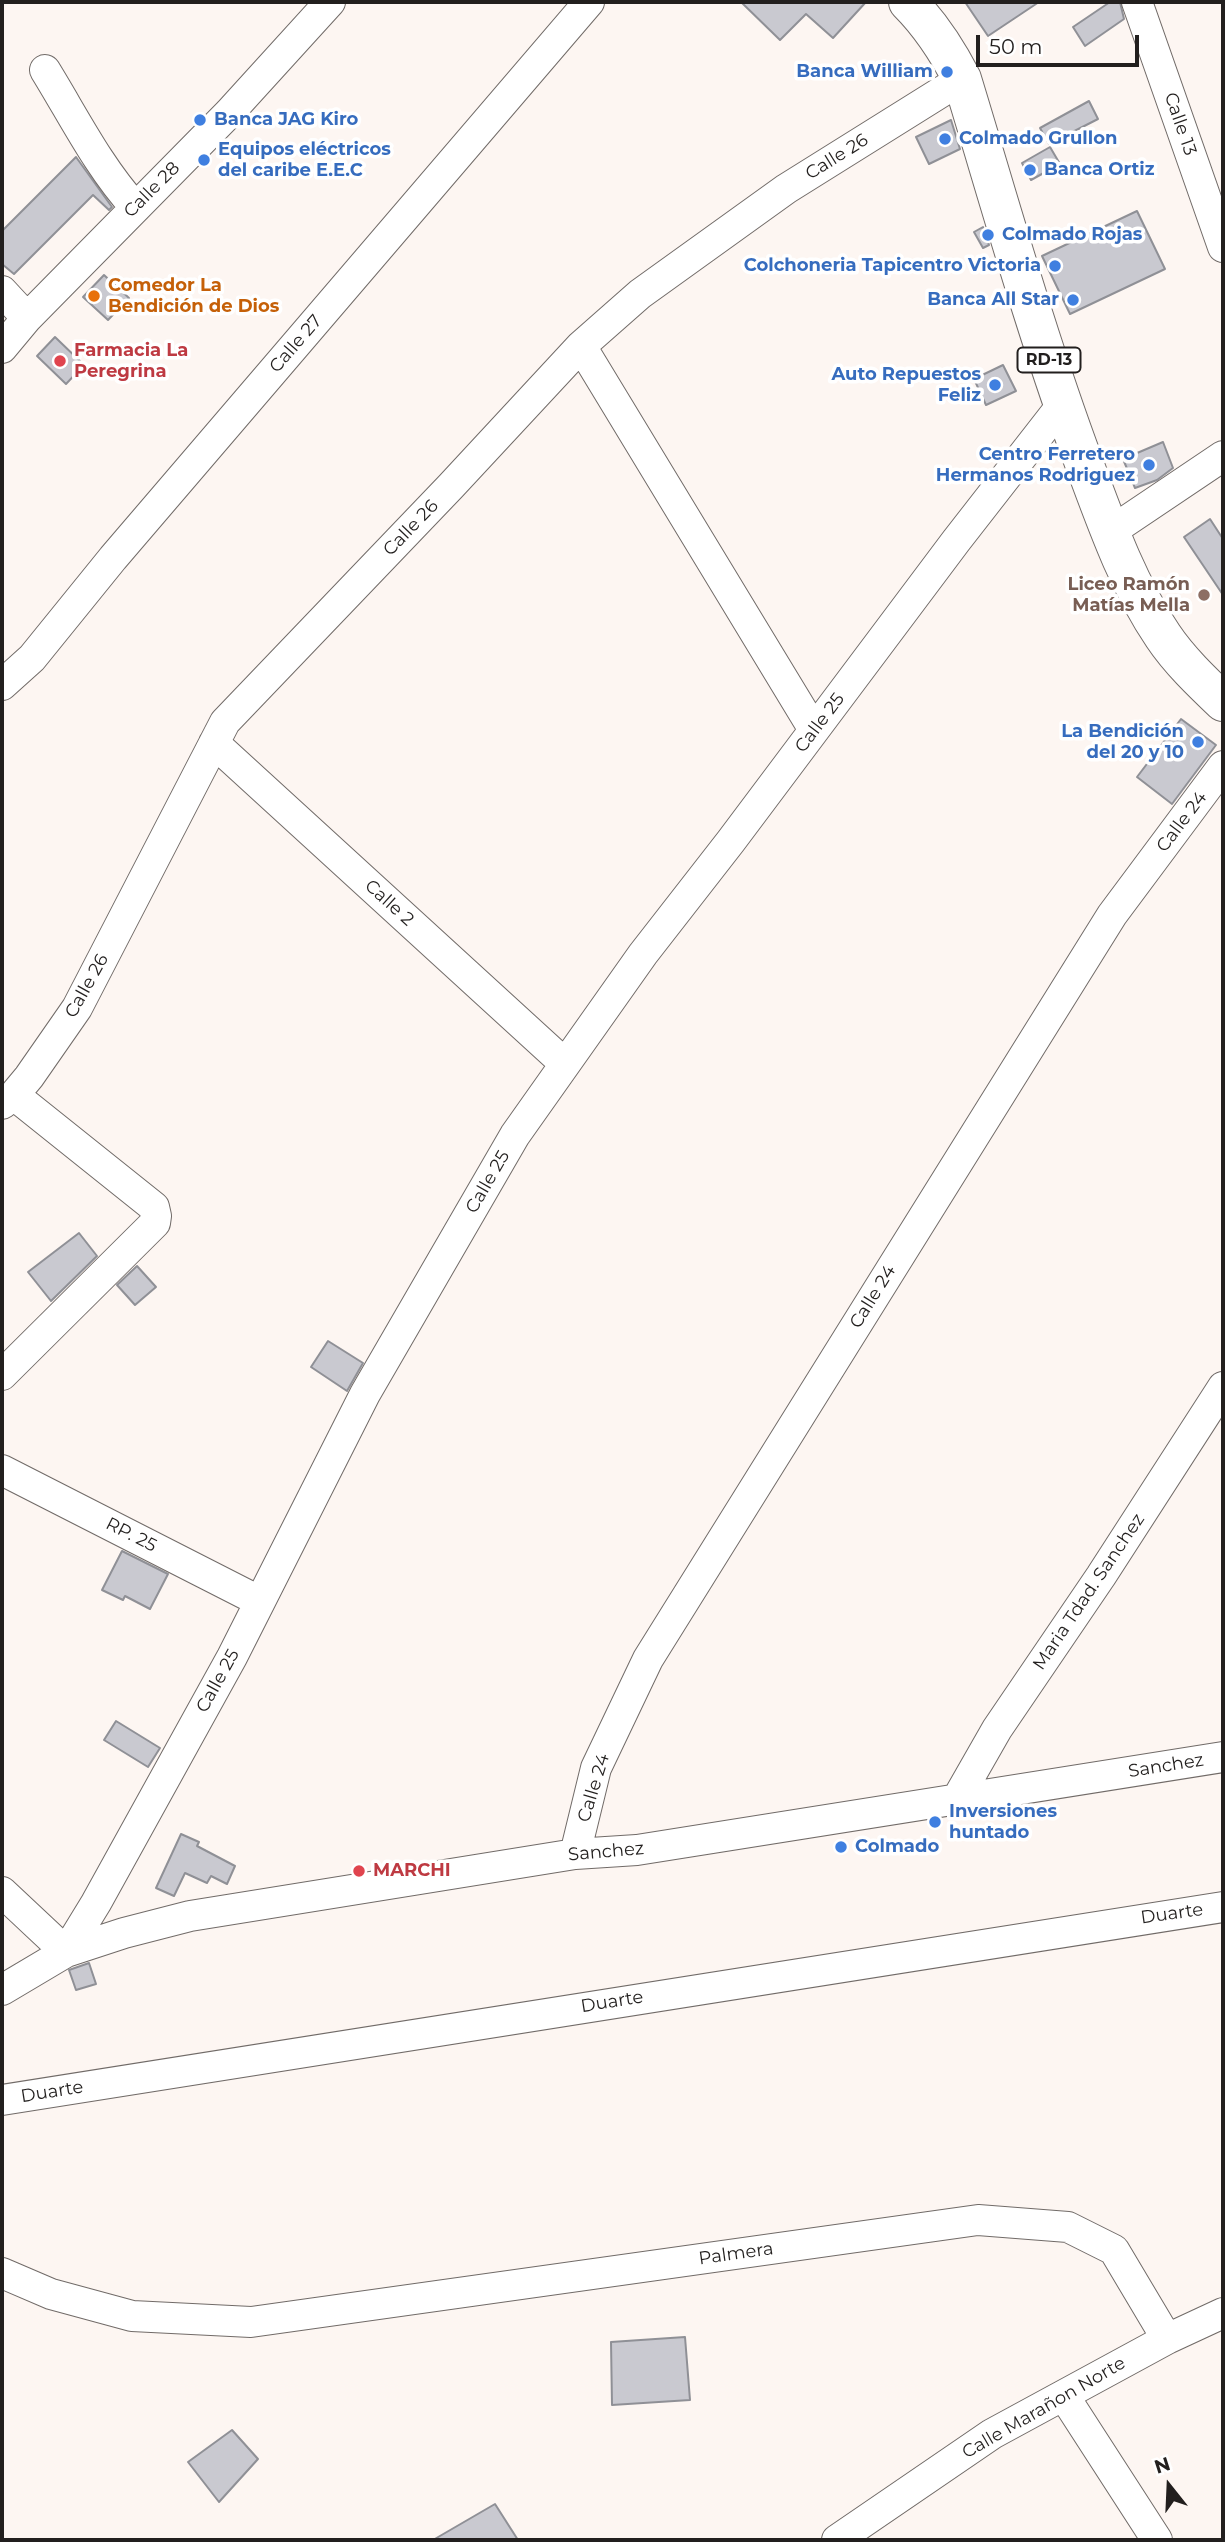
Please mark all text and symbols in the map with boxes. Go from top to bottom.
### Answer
scale bar [980,21,1143,65]
text: 50 m [989,34,1043,59]
place label: Banca William [796,61,933,83]
marker: Banca William [939,64,955,80]
street label: Calle 13 [1159,90,1201,158]
place label: Banca JAG Kiro [214,109,358,131]
marker: Banca JAG Kiro [192,112,208,128]
place label: Colmado Grullon [959,128,1117,150]
street label: Calle 26 [802,129,872,185]
marker: Colmado Grullon [937,131,953,147]
place label: Equipos eléctricos del caribe E.E.C [218,139,391,182]
marker: Equipos eléctricos del caribe E.E.C [196,152,212,168]
street label: Calle 28 [120,158,184,222]
place label: Banca Ortiz [1044,159,1154,181]
marker: Banca Ortiz [1022,162,1038,178]
place label: Colmado Rojas [1002,224,1142,246]
marker: Colmado Rojas [980,227,996,243]
place label: Colchoneria Tapicentro Victoria [744,255,1041,277]
marker: Colchoneria Tapicentro Victoria [1047,258,1063,274]
place label: Comedor La Bendición de Dios [108,275,279,318]
marker: Comedor La Bendición de Dios [86,288,102,304]
place label: Banca All Star [927,289,1059,311]
marker: Banca All Star [1065,292,1081,308]
street label: Calle 27 [265,311,327,377]
place label: Farmacia La Peregrina [74,340,188,382]
road number: RD-13 [1018,348,1080,372]
marker: Farmacia La Peregrina [52,353,68,369]
place label: Auto Repuestos Feliz [831,364,981,406]
marker: Auto Repuestos Feliz [987,377,1003,393]
place label: Centro Ferretero Hermanos Rodriguez [936,444,1135,486]
marker: Centro Ferretero Hermanos Rodriguez [1141,457,1157,473]
street label: Calle 26 [379,495,443,561]
place label: Liceo Ramón Matías Mella [1068,574,1190,616]
marker: Liceo Ramón Matías Mella [1196,587,1212,603]
street label: Calle 25 [791,689,849,757]
place label: La Bendición del 20 y 10 [1061,721,1184,764]
marker: La Bendición del 20 y 10 [1190,734,1206,750]
street label: Calle 24 [1152,787,1212,857]
street label: Calle 2 [360,875,418,931]
street label: Calle 26 [61,950,113,1022]
street label: Calle 25 [461,1147,515,1217]
street label: Calle 24 [845,1261,901,1333]
street label: Maria Tdad. Sanchez [1029,1510,1149,1674]
street label: RP. 25 [102,1513,160,1557]
street label: Calle 25 [192,1646,244,1716]
street label: Sanchez [1127,1749,1205,1783]
street label: Calle 24 [573,1751,615,1825]
place label: Inversiones huntado [949,1801,1057,1843]
marker: Inversiones huntado [927,1814,943,1830]
place label: Colmado [855,1836,939,1858]
street label: Sanchez [567,1838,645,1866]
marker: Colmado [833,1839,849,1855]
place label: MARCHI [373,1860,451,1882]
marker: MARCHI [351,1863,367,1879]
street label: Duarte [1139,1899,1205,1929]
street label: Duarte [579,1986,645,2018]
street label: Duarte [19,2076,85,2108]
street label: Palmera [697,2238,775,2270]
street label: Calle Marañon Norte [958,2352,1130,2464]
north arrow [1134,2451,1204,2521]
text: N [1151,2452,1173,2479]

